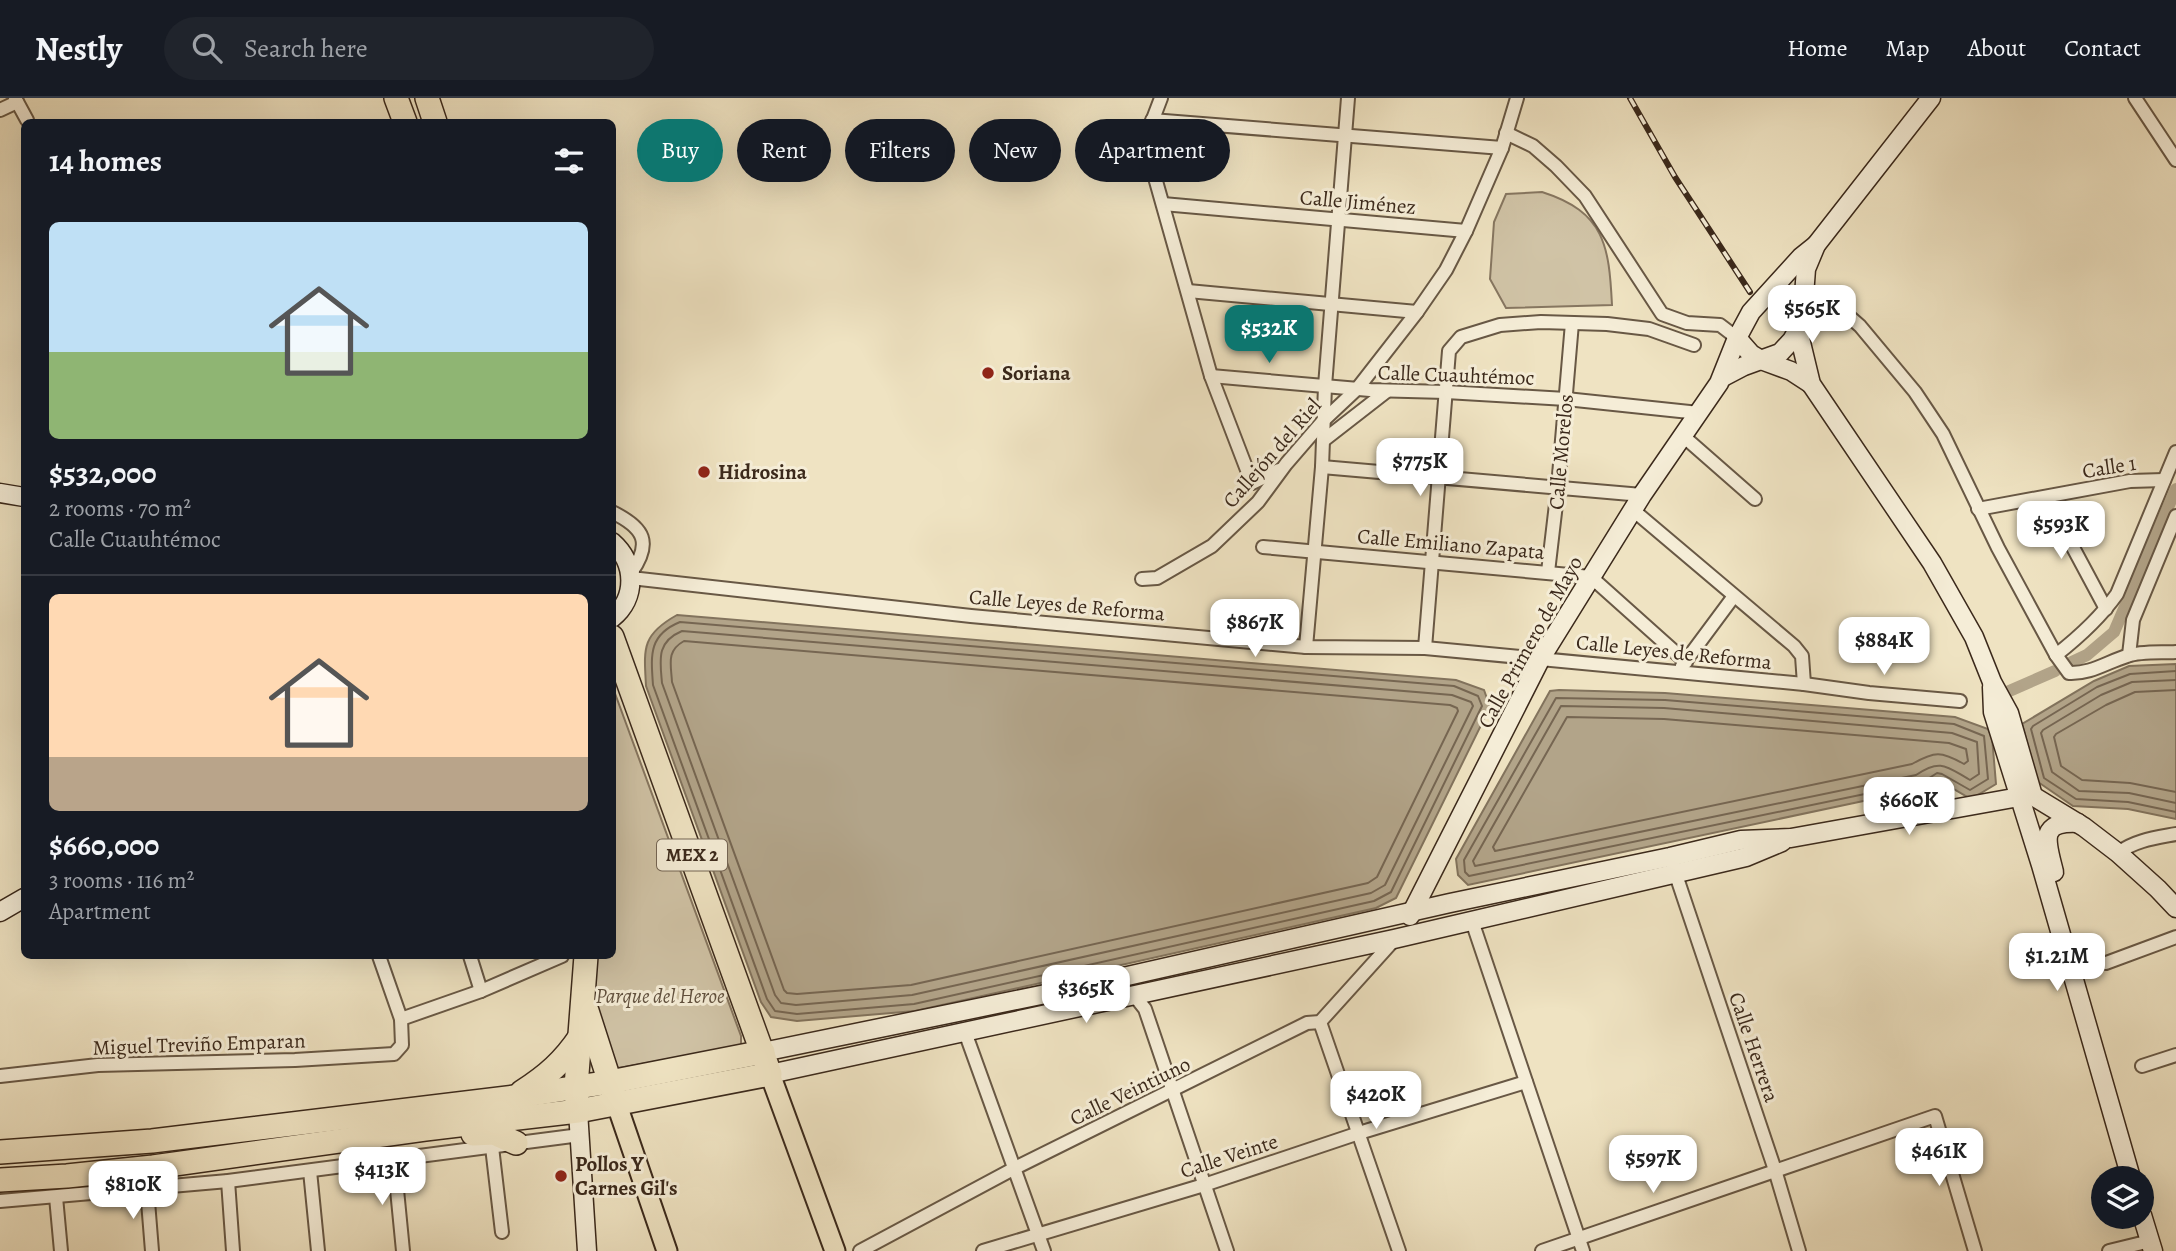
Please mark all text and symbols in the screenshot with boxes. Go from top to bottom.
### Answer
search box [164,17,654,80]
text: Nestly [35,26,122,71]
icon: search [188,29,226,67]
text: Search here [244,31,368,66]
text: Home [1787,32,1848,64]
text: Map [1886,32,1930,64]
text: About [1968,32,2026,64]
text: Contact [2064,32,2141,64]
chip: Buy [637,119,723,182]
chip: Rent [737,119,831,182]
chip: Filters [845,119,955,182]
chip: New [969,119,1061,182]
chip: Apartment [1075,119,1230,182]
text: 14 homes [49,141,162,181]
icon: filters [550,142,588,180]
street label: Calle Jiménez [1299,183,1417,221]
icon: home [256,268,382,394]
pin: $565K [1763,286,1861,345]
text: $565K [1784,292,1840,323]
pin: $532K [1220,306,1318,365]
text: $532K [1241,312,1297,343]
street label: Calle Cuauhtémoc [1377,358,1535,392]
place label: Soriana [1002,359,1072,387]
marker: Soriana [980,365,996,381]
street label: Callejón del Riel [1216,392,1328,514]
street label: Calle Morelos [1542,393,1580,511]
pin: $775K [1371,438,1469,498]
text: $775K [1392,445,1448,476]
street label: Calle 1 [2080,449,2138,485]
text: $532,000 [49,453,157,493]
place label: Hidrosina [718,458,808,486]
marker: Hidrosina [696,464,712,480]
text: 2 rooms · 70 m² [49,493,191,524]
pin: $593K [2012,502,2110,561]
text: $593K [2033,508,2089,539]
street label: Calle Emiliano Zapata [1356,522,1546,566]
text: Calle Cuauhtémoc [49,524,221,555]
street label: Calle Primero de Mayo [1471,551,1589,733]
street label: Calle Leyes de Reforma [968,582,1166,628]
pin: $867K [1206,600,1304,659]
text: $867K [1226,606,1284,637]
pin: $884K [1835,618,1933,677]
text: $884K [1855,624,1913,655]
street label: Calle Leyes de Reforma [1575,628,1773,676]
icon: home [256,640,382,766]
pin: $660K [1860,778,1958,837]
text: $660K [1880,784,1938,815]
text: $660,000 [49,825,159,865]
road number: MEX 2 [657,840,727,870]
text: 3 rooms · 116 m² [49,865,194,896]
text: Apartment [49,896,151,927]
pin: $1.21M [2000,934,2114,993]
text: $1.21M [2025,940,2089,971]
pin: $365K [1037,965,1135,1025]
text: $365K [1058,972,1114,1003]
park label: Parque del Heroe [596,982,725,1010]
street label: Calle Herrera [1722,988,1786,1106]
street label: Miguel Treviño Emparan [92,1026,306,1062]
street label: Calle Veintiuno [1065,1050,1195,1132]
pin: $420K [1327,1072,1425,1131]
text: $420K [1346,1078,1406,1109]
street label: Calle Veinte [1177,1127,1281,1185]
pin: $461K [1890,1128,1988,1188]
text: $461K [1911,1135,1967,1166]
pin: $597K [1604,1136,1702,1195]
text: $597K [1625,1142,1681,1173]
pin: $413K [333,1148,431,1207]
place label: Pollos Y Carnes Gil's [575,1150,678,1202]
text: $413K [355,1154,409,1185]
pin: $810K [84,1162,182,1221]
map controls [2091,1166,2154,1229]
button: layers [2091,1166,2154,1229]
text: $810K [105,1168,161,1199]
marker: Pollos Y Carnes Gil's [553,1168,569,1184]

